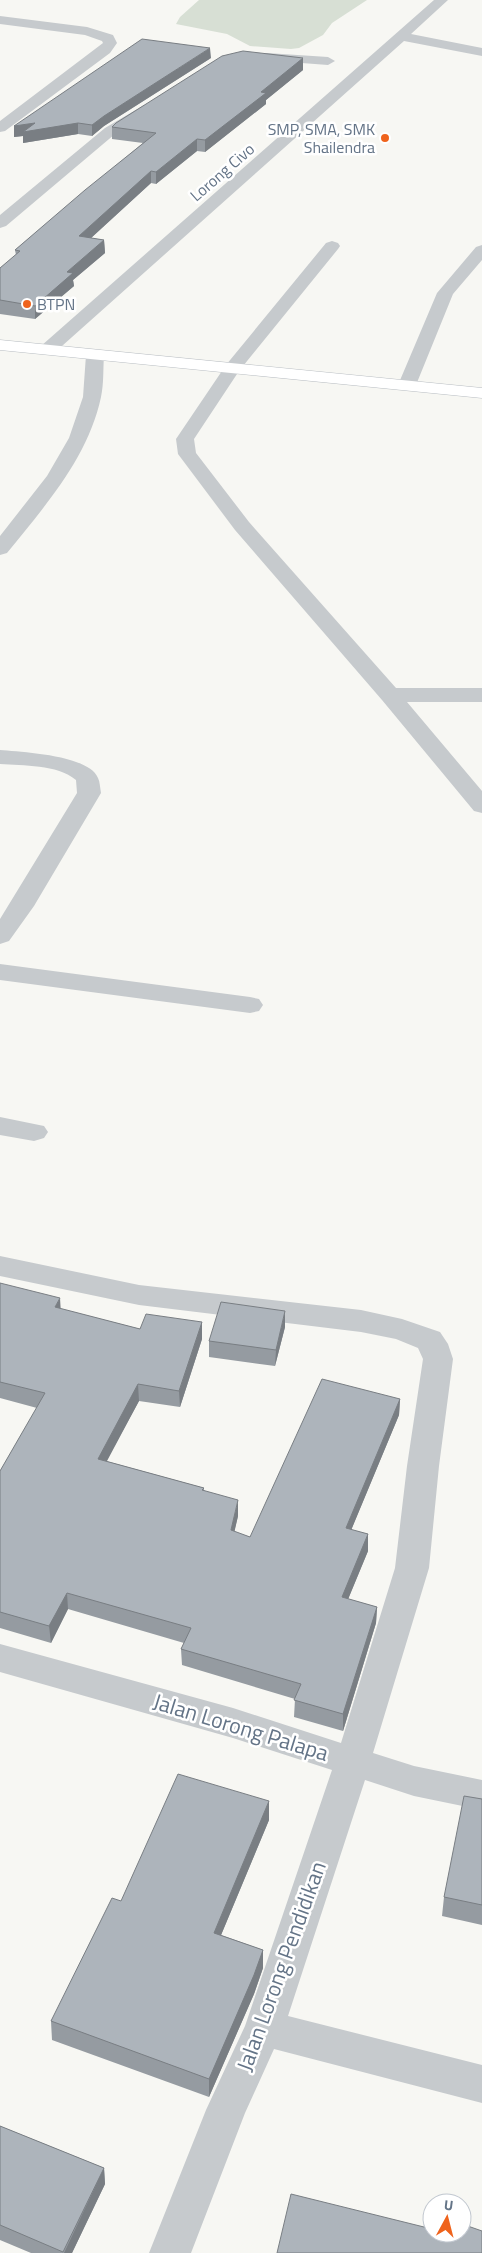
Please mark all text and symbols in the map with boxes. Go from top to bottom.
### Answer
place label: SMP, SMA, SMK Shailendra [268,117,375,159]
marker: SMP, SMA, SMK Shailendra [379,132,391,144]
street label: Lorong Civo [185,137,259,207]
place label: BTPN [37,292,75,316]
marker: BTPN [21,298,33,310]
street label: Jalan Lorong Palapa [149,1684,333,1770]
street label: Jalan Lorong Pendidikan [227,1856,335,2076]
north arrow [422,2193,472,2243]
text: U [443,2194,454,2216]

